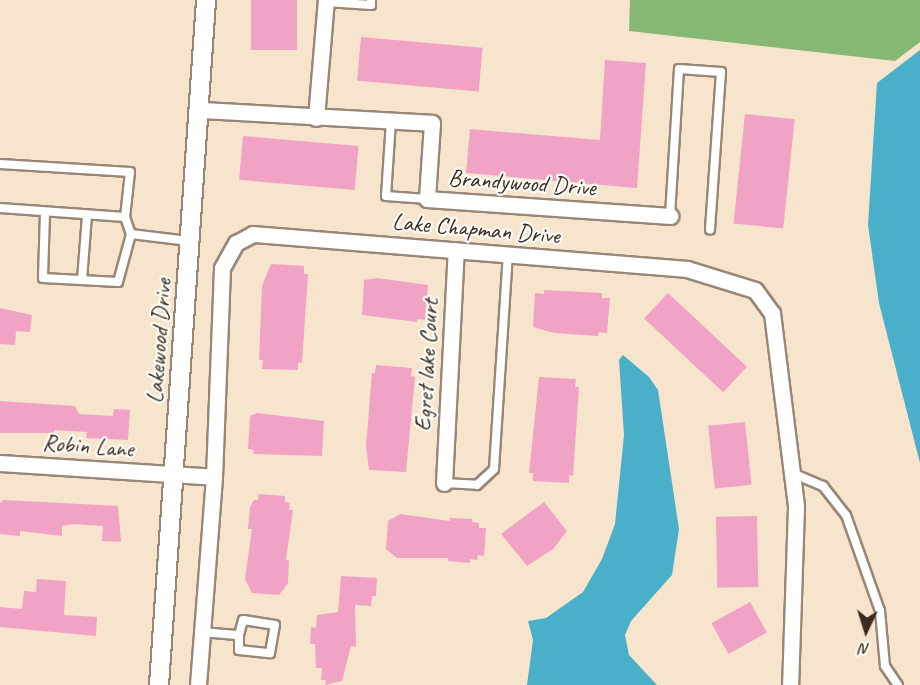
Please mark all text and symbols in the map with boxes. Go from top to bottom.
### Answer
street label: Brandywood Drive [447,163,597,203]
street label: Lake Chapman Drive [391,207,561,251]
street label: Lakewood Drive [140,278,178,404]
street label: Egret lake Court [409,298,445,432]
street label: Robin Lane [41,428,135,464]
north arrow [836,601,896,661]
text: N [859,639,870,659]

